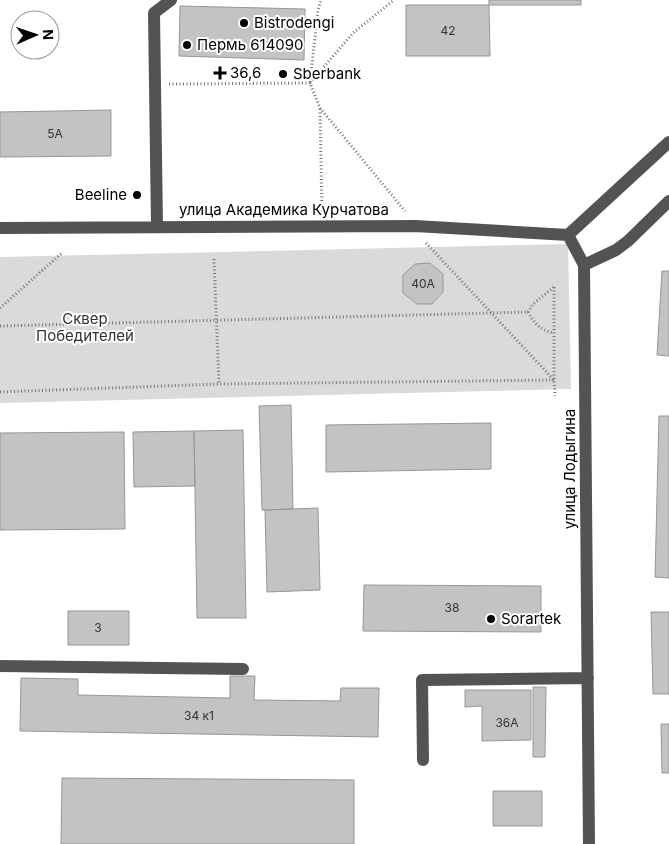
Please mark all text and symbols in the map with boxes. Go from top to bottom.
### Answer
north arrow [10,10,60,60]
place label: Bistrodengi [254,13,334,32]
marker: Bistrodengi [238,17,250,29]
house number: 42 [440,23,456,38]
text: N [40,29,57,40]
place label: Пермь 614090 [197,35,304,54]
marker: Пермь 614090 [181,39,193,51]
place label: 36,6 [230,63,261,82]
place label: Sberbank [293,64,362,83]
marker: 36,6 [214,67,226,79]
marker: Sberbank [277,68,289,80]
house number: 5А [47,126,63,141]
place label: Beeline [75,185,127,204]
marker: Beeline [131,189,143,201]
street label: улица Академика Курчатова [179,200,389,219]
house number: 40А [411,276,435,291]
park label: Сквер Победителей [36,309,134,345]
street label: улица Лодыгина [560,409,579,529]
house number: 38 [445,600,459,615]
place label: Sorartek [501,609,562,628]
marker: Sorartek [485,613,497,625]
house number: 3 [94,620,102,635]
house number: 34 к1 [184,708,214,723]
house number: 36А [495,715,519,730]

